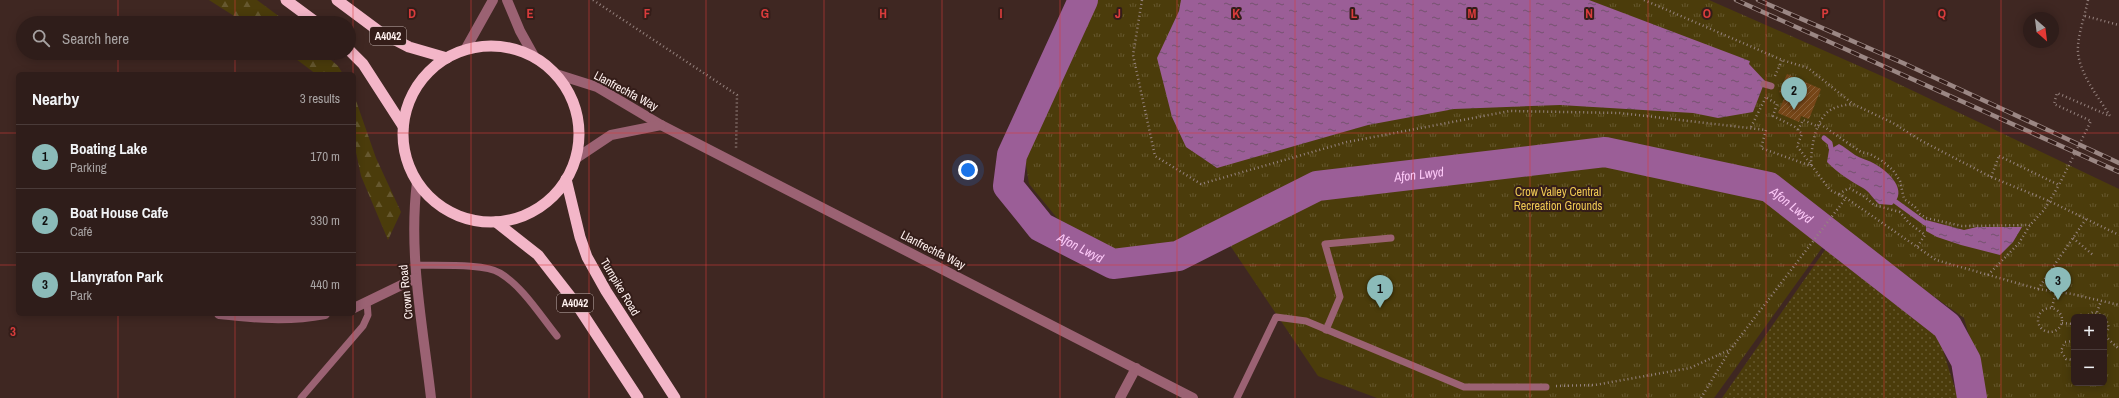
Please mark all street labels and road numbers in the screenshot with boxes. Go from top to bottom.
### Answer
road number: A4042 [370,27,406,45]
street label: Llanfrechfa Way [591,67,661,115]
street label: Llanfrechfa Way [898,227,968,273]
street label: Turnpike Road [597,255,643,319]
street label: Crown Road [395,264,417,320]
road number: A4042 [557,294,593,312]

